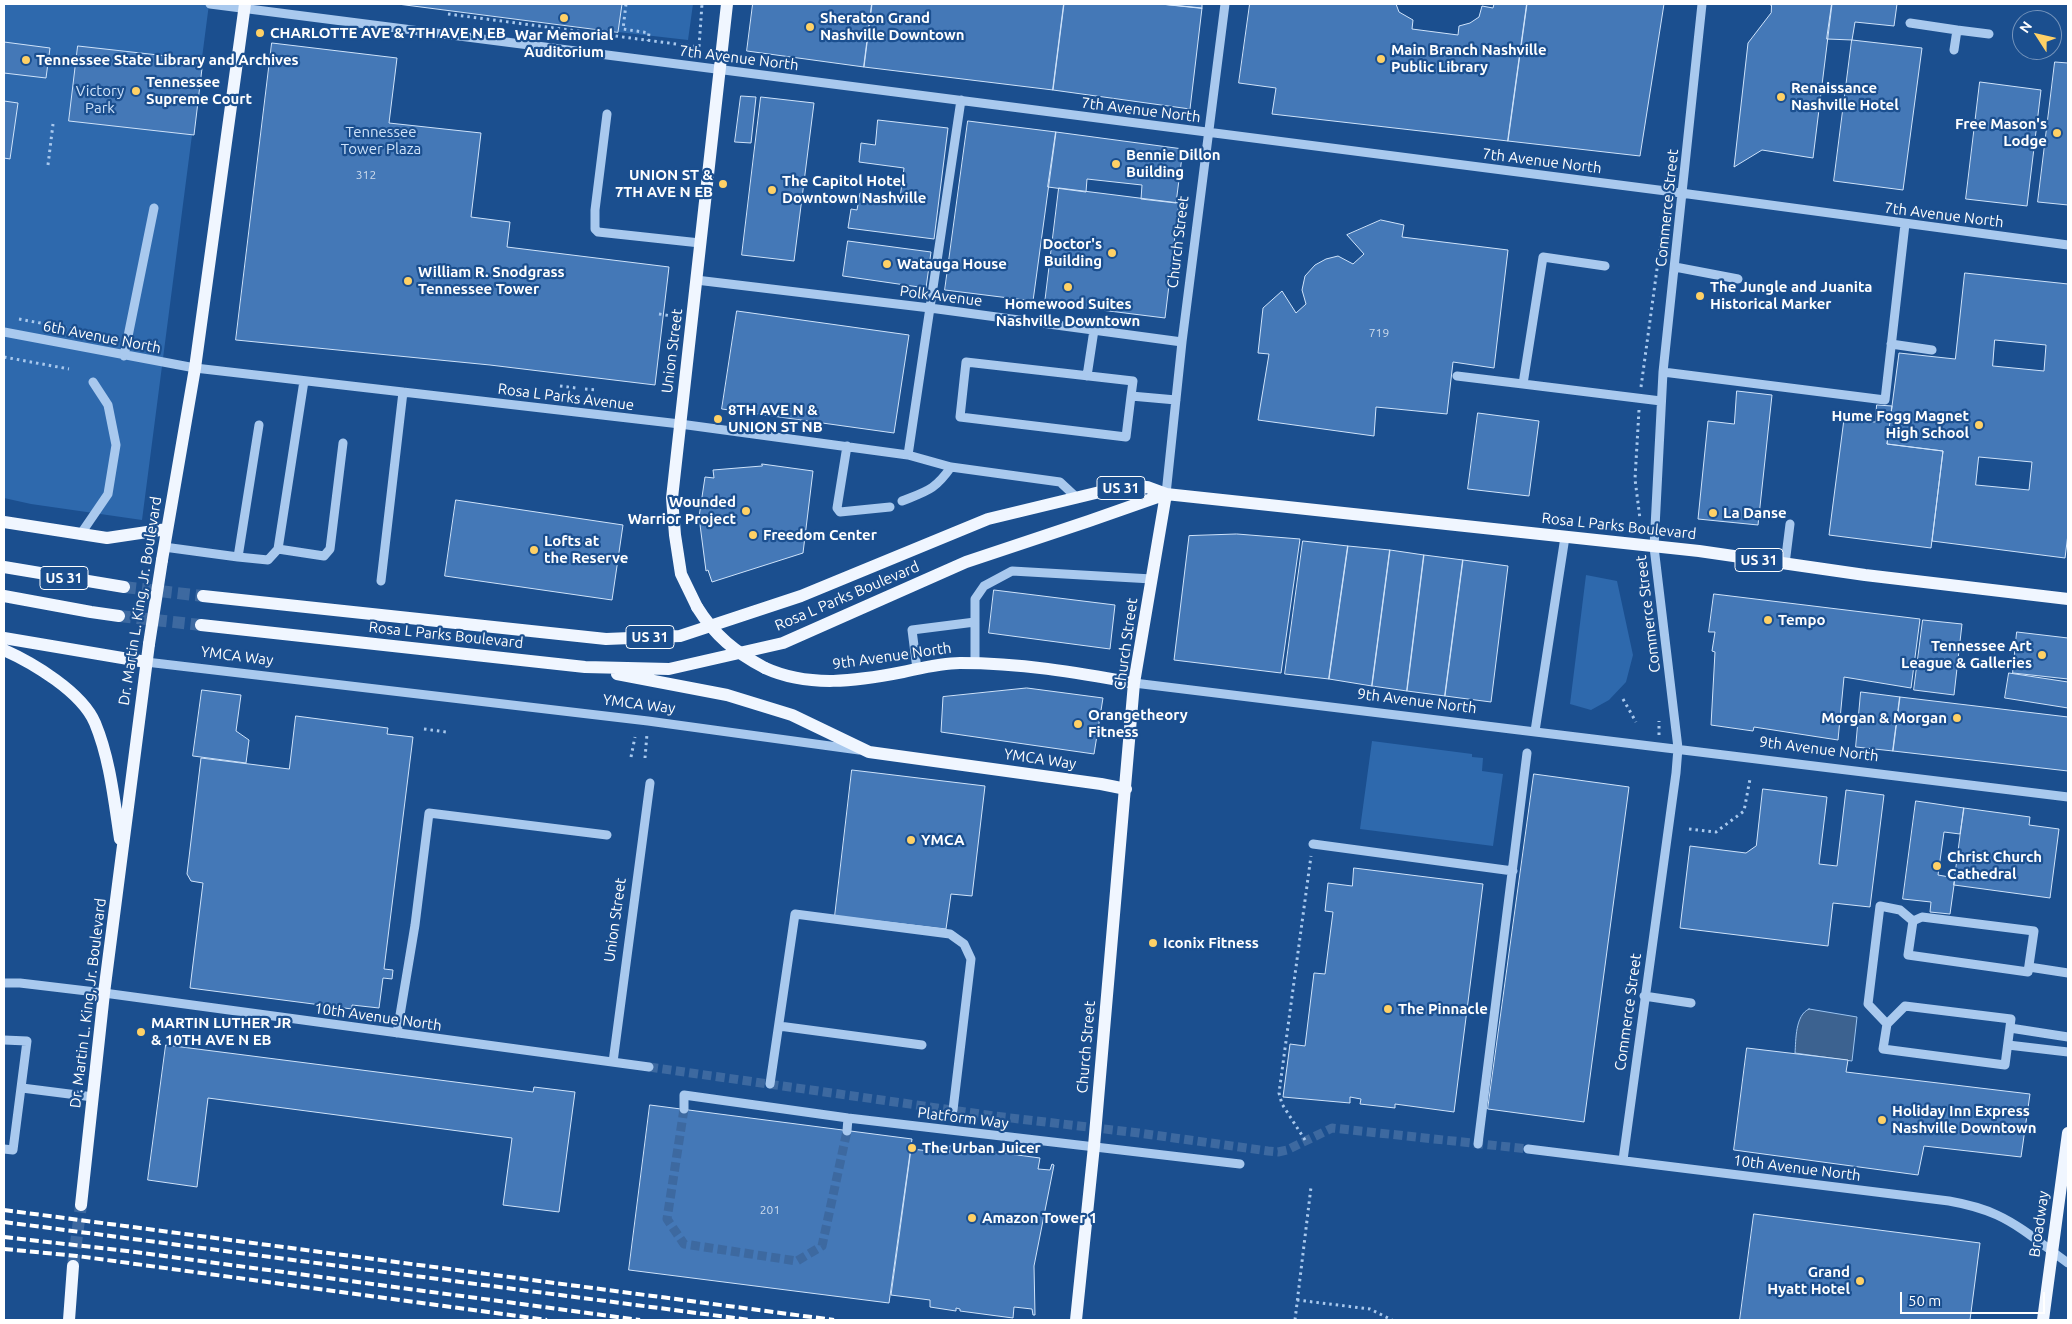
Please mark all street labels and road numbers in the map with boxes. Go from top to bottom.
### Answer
street label: 7th Avenue North [678,42,800,74]
street label: 7th Avenue North [1080,94,1202,126]
street label: 7th Avenue North [1481,145,1603,177]
street label: Commerce Street [1652,148,1682,268]
street label: Church Street [1163,195,1193,289]
street label: 7th Avenue North [1883,199,2005,231]
street label: Polk Avenue [899,282,983,310]
street label: Union Street [658,308,686,394]
street label: 6th Avenue North [41,317,163,357]
street label: Rosa L Parks Avenue [497,380,635,414]
road number: US 31 [1097,476,1145,499]
street label: Dr. Martin L. King, Jr. Boulevard [115,495,165,707]
street label: Rosa L Parks Boulevard [1541,509,1697,543]
road number: US 31 [1735,548,1783,572]
street label: Commerce Street [1632,554,1664,674]
street label: Rosa L Parks Boulevard [772,557,922,635]
road number: US 31 [40,566,88,590]
street label: Church Street [1111,597,1141,691]
street label: Rosa L Parks Boulevard [368,618,524,652]
road number: US 31 [626,626,674,649]
street label: 9th Avenue North [831,639,953,673]
street label: YMCA Way [200,643,274,669]
street label: 9th Avenue North [1356,685,1478,717]
street label: YMCA Way [602,691,676,717]
street label: 9th Avenue North [1758,733,1880,765]
street label: YMCA Way [1003,745,1077,773]
street label: Union Street [600,877,630,963]
street label: Dr. Martin L. King, Jr. Boulevard [66,897,110,1109]
street label: Commerce Street [1611,952,1645,1072]
street label: 10th Avenue North [313,999,443,1035]
street label: Church Street [1073,1000,1099,1094]
street label: Platform Way [916,1103,1010,1133]
street label: 10th Avenue North [1732,1151,1862,1185]
street label: Broadway [2025,1190,2053,1258]

